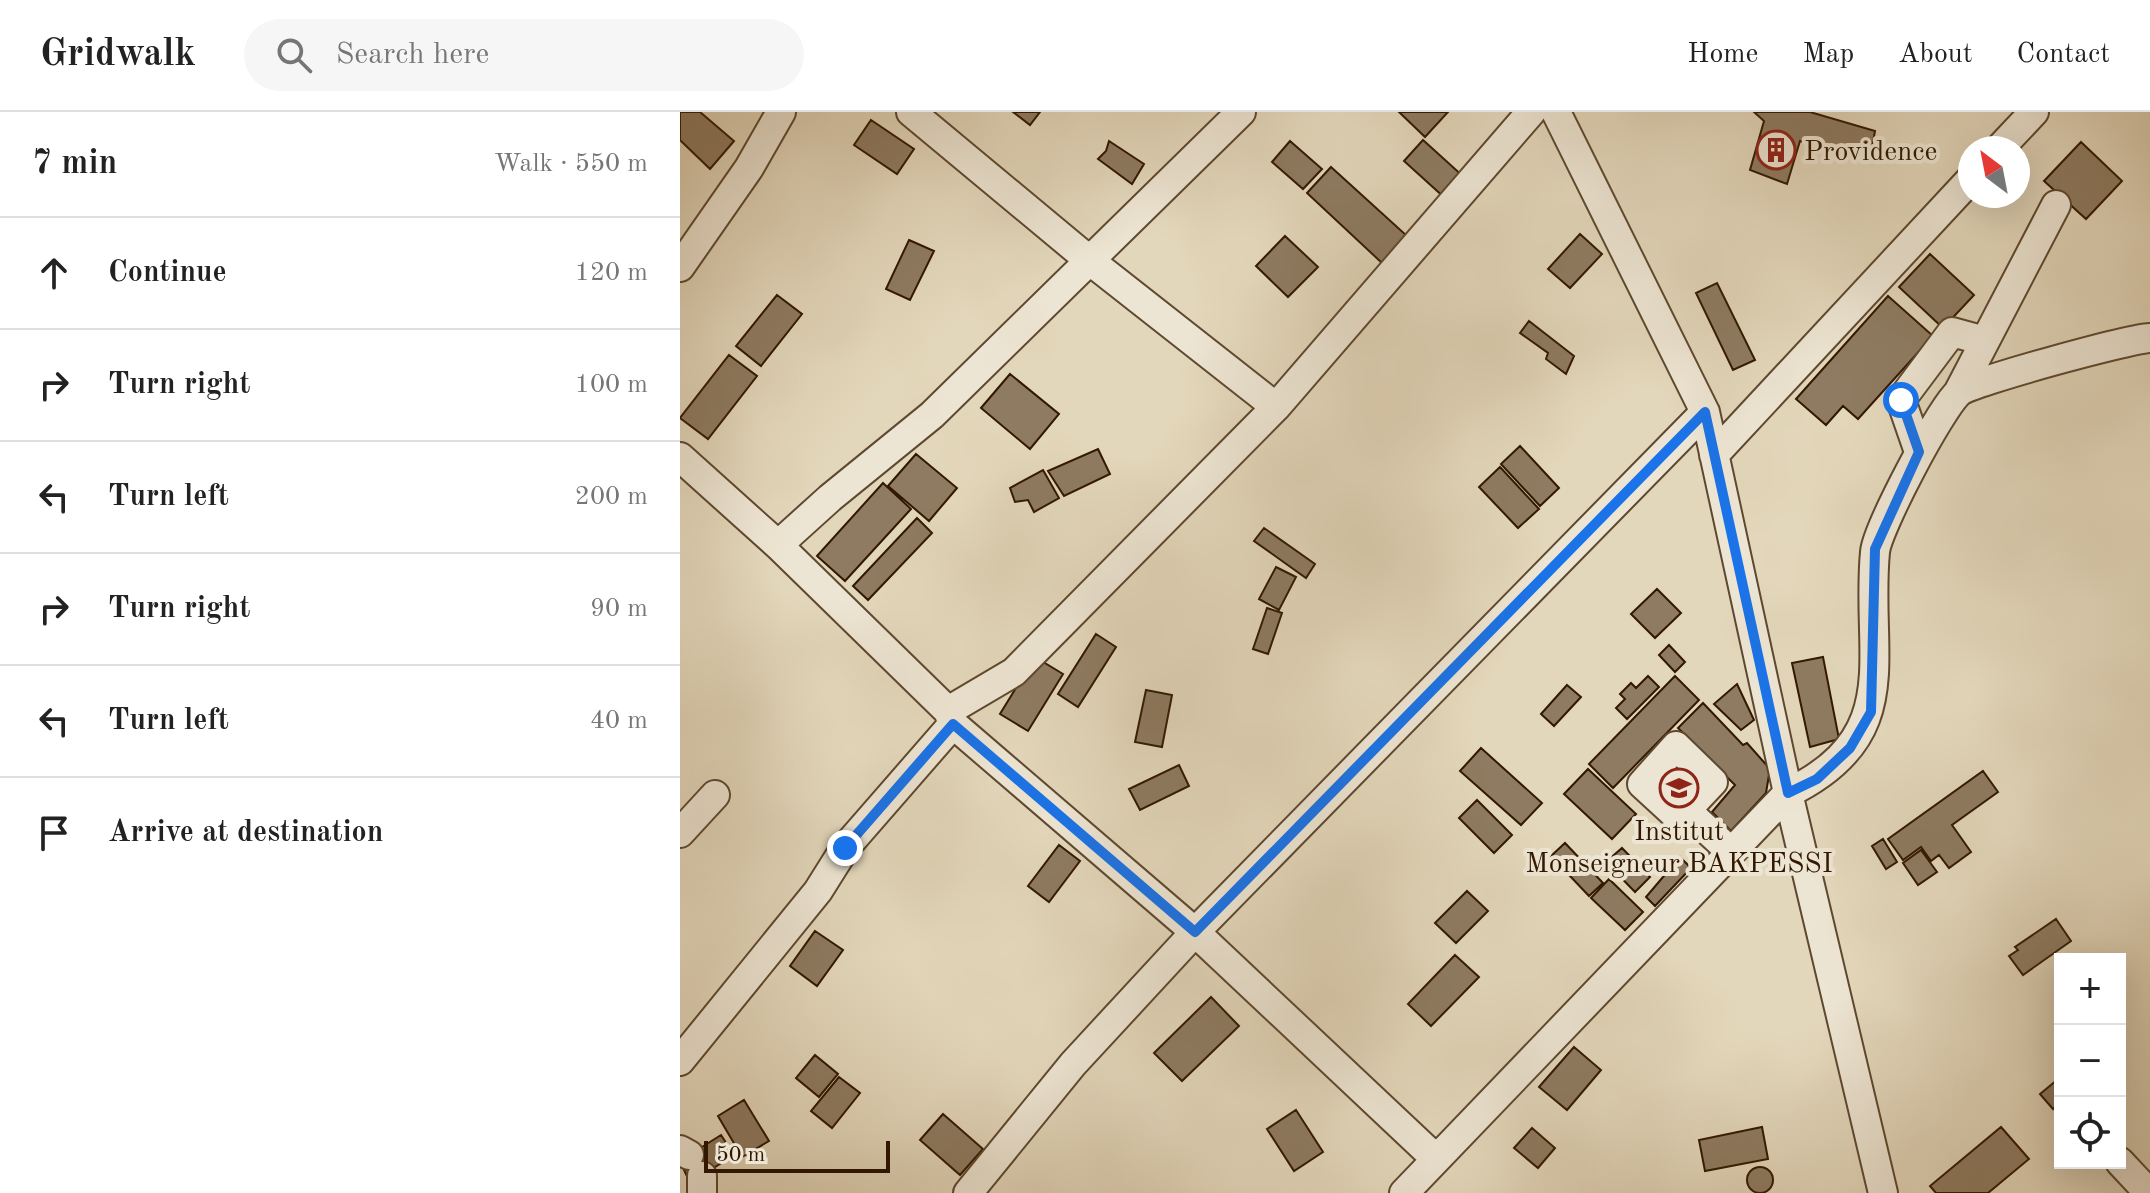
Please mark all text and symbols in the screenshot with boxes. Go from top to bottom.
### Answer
search box [244,19,804,91]
icon: search [272,33,316,77]
text: Gridwalk [40,36,196,74]
text: Search here [336,40,489,70]
text: Home [1687,41,1758,69]
text: Map [1802,41,1854,69]
text: About [1898,41,1973,69]
text: Contact [2017,41,2110,69]
building icon: Providence [1755,129,1797,171]
north arrow [1958,136,2030,208]
place label: Providence [1804,139,1937,167]
text: 7 min [32,147,117,181]
text: Walk · 550 m [494,151,648,177]
icon: ahead [32,251,76,295]
text: Continue [108,258,227,288]
text: 120 m [575,260,648,286]
icon: right [32,363,76,407]
text: Turn right [108,370,250,400]
text: 100 m [575,372,648,398]
route start [1883,382,1919,418]
icon: left [32,475,76,519]
text: Turn left [108,482,229,512]
text: 200 m [575,484,648,510]
icon: right [32,587,76,631]
text: Turn right [108,594,250,624]
text: 90 m [590,596,648,622]
icon: left [32,699,76,743]
text: Turn left [108,706,229,736]
text: 40 m [590,708,648,734]
school or university icon: Institut Monseigneur BAKPESSI [1658,767,1700,809]
icon: arrive [32,811,76,855]
text: Arrive at destination [108,818,383,848]
place label: Institut Monseigneur BAKPESSI [1525,819,1833,879]
route end [827,830,863,866]
map controls [2054,953,2126,1169]
button: + [2054,953,2126,1025]
button: − [2054,1025,2126,1097]
button: locate [2054,1097,2126,1169]
scale bar [704,1137,890,1173]
text: 50 m [716,1144,765,1166]

